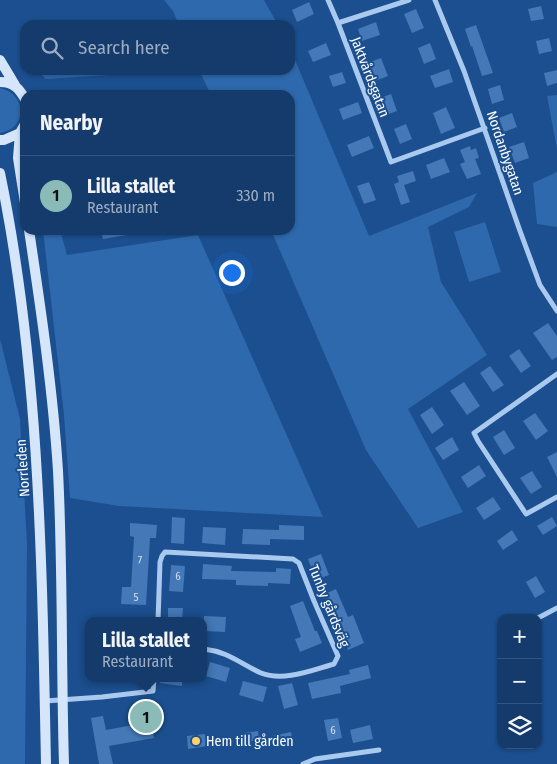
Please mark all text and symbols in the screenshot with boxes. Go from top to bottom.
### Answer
search box [20,20,295,75]
icon: search [38,34,66,62]
street label: Jaktvårdsgatan [347,35,393,119]
text: Search here [78,36,170,59]
street label: Nordanbygatan [483,109,527,197]
text: Nearby [40,110,102,136]
text: Lilla stallet [87,175,175,198]
text: 1 [53,186,59,205]
text: 330 m [236,186,275,205]
text: Restaurant [87,198,158,217]
your location [219,260,245,286]
street label: Norrleden [12,438,34,498]
house number: 7 [138,554,143,567]
street label: Tunby gårdsväg [305,562,353,650]
house number: 6 [175,570,181,583]
house number: 5 [133,591,139,604]
map controls [497,614,542,749]
button: + [497,614,542,659]
popup [85,617,207,682]
text: Lilla stallet [102,629,190,652]
text: Restaurant [102,652,173,671]
button: − [497,659,542,704]
pin: 1 [130,698,162,736]
button: layers [497,704,542,749]
house number: 6 [330,724,336,737]
place label: Hem till gården [206,733,294,750]
marker: Hem till gården [190,735,202,747]

